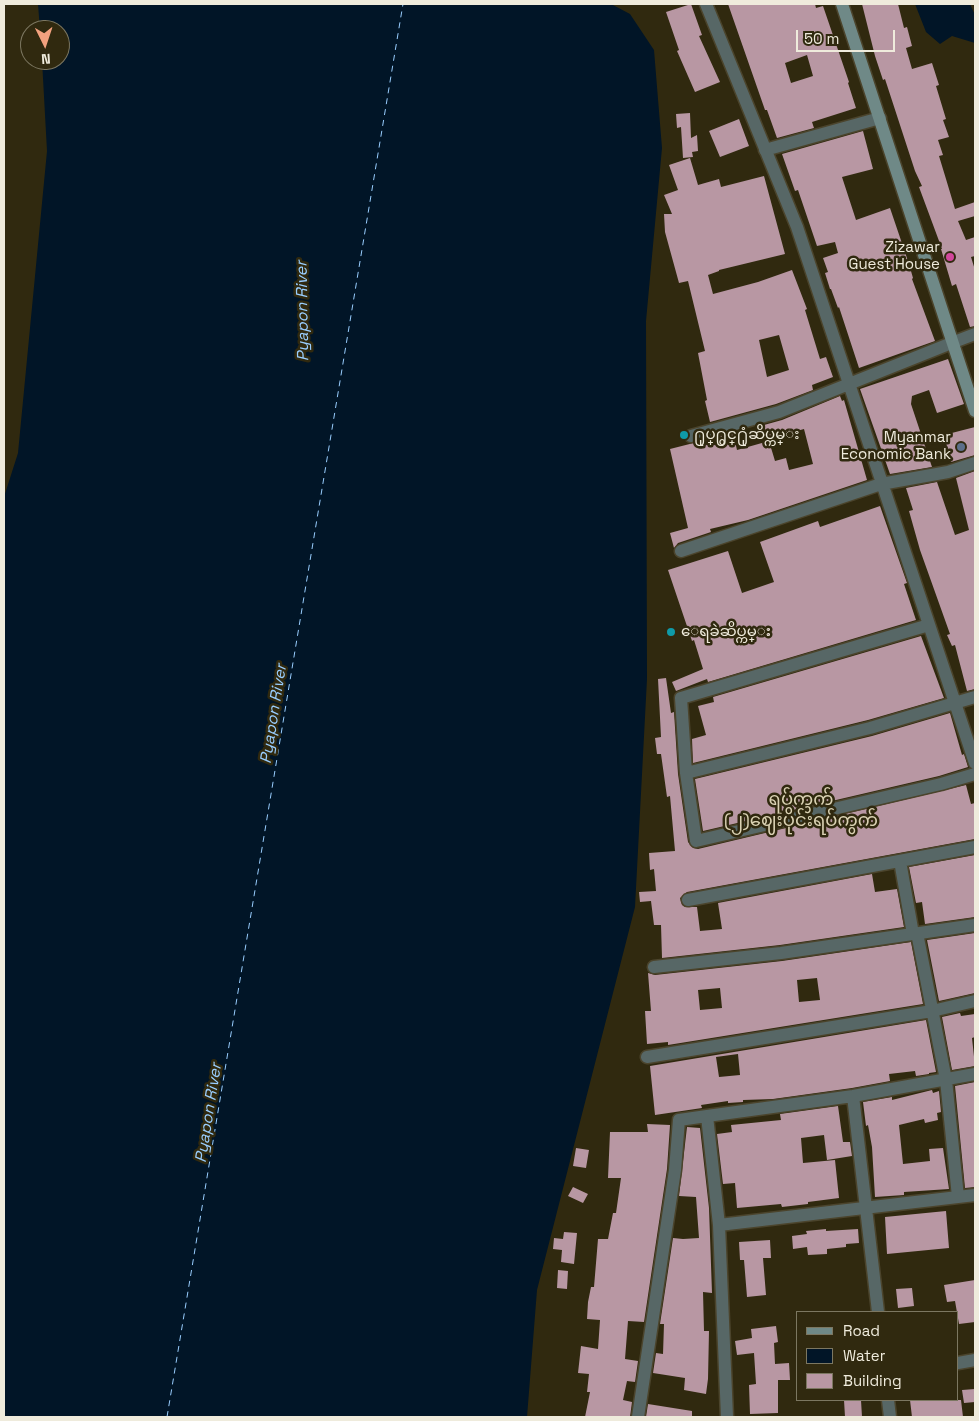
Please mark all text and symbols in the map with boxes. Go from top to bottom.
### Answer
north arrow [20,20,70,70]
scale bar [799,20,898,52]
text: 50 m [804,29,839,48]
text: N [41,50,51,68]
place label: Zizawar Guest House [848,239,940,274]
marker: Zizawar Guest House [944,251,956,263]
water label: Pyapon River [293,261,313,361]
place label: ႐ုပ္႐ွင္႐ုံဆိပ္ကမ္း [694,426,799,444]
marker: ႐ုပ္႐ွင္႐ုံဆိပ္ကမ္း [678,429,690,441]
place label: Myanmar Economic Bank [841,429,951,464]
marker: Myanmar Economic Bank [955,441,967,453]
place label: ေရခဲဆိပ္ကမ္း [681,623,771,641]
marker: ေရခဲဆိပ္ကမ္း [665,626,677,638]
water label: Pyapon River [257,663,291,765]
district label: ရပ်ကွက် (၂)ဈေးပိုင်းရပ်ကွက် [724,789,878,832]
water label: Pyapon River [192,1062,226,1164]
legend [796,1311,959,1401]
text: Road [843,1321,880,1340]
text: Water [843,1346,885,1365]
text: Building [843,1371,902,1390]

